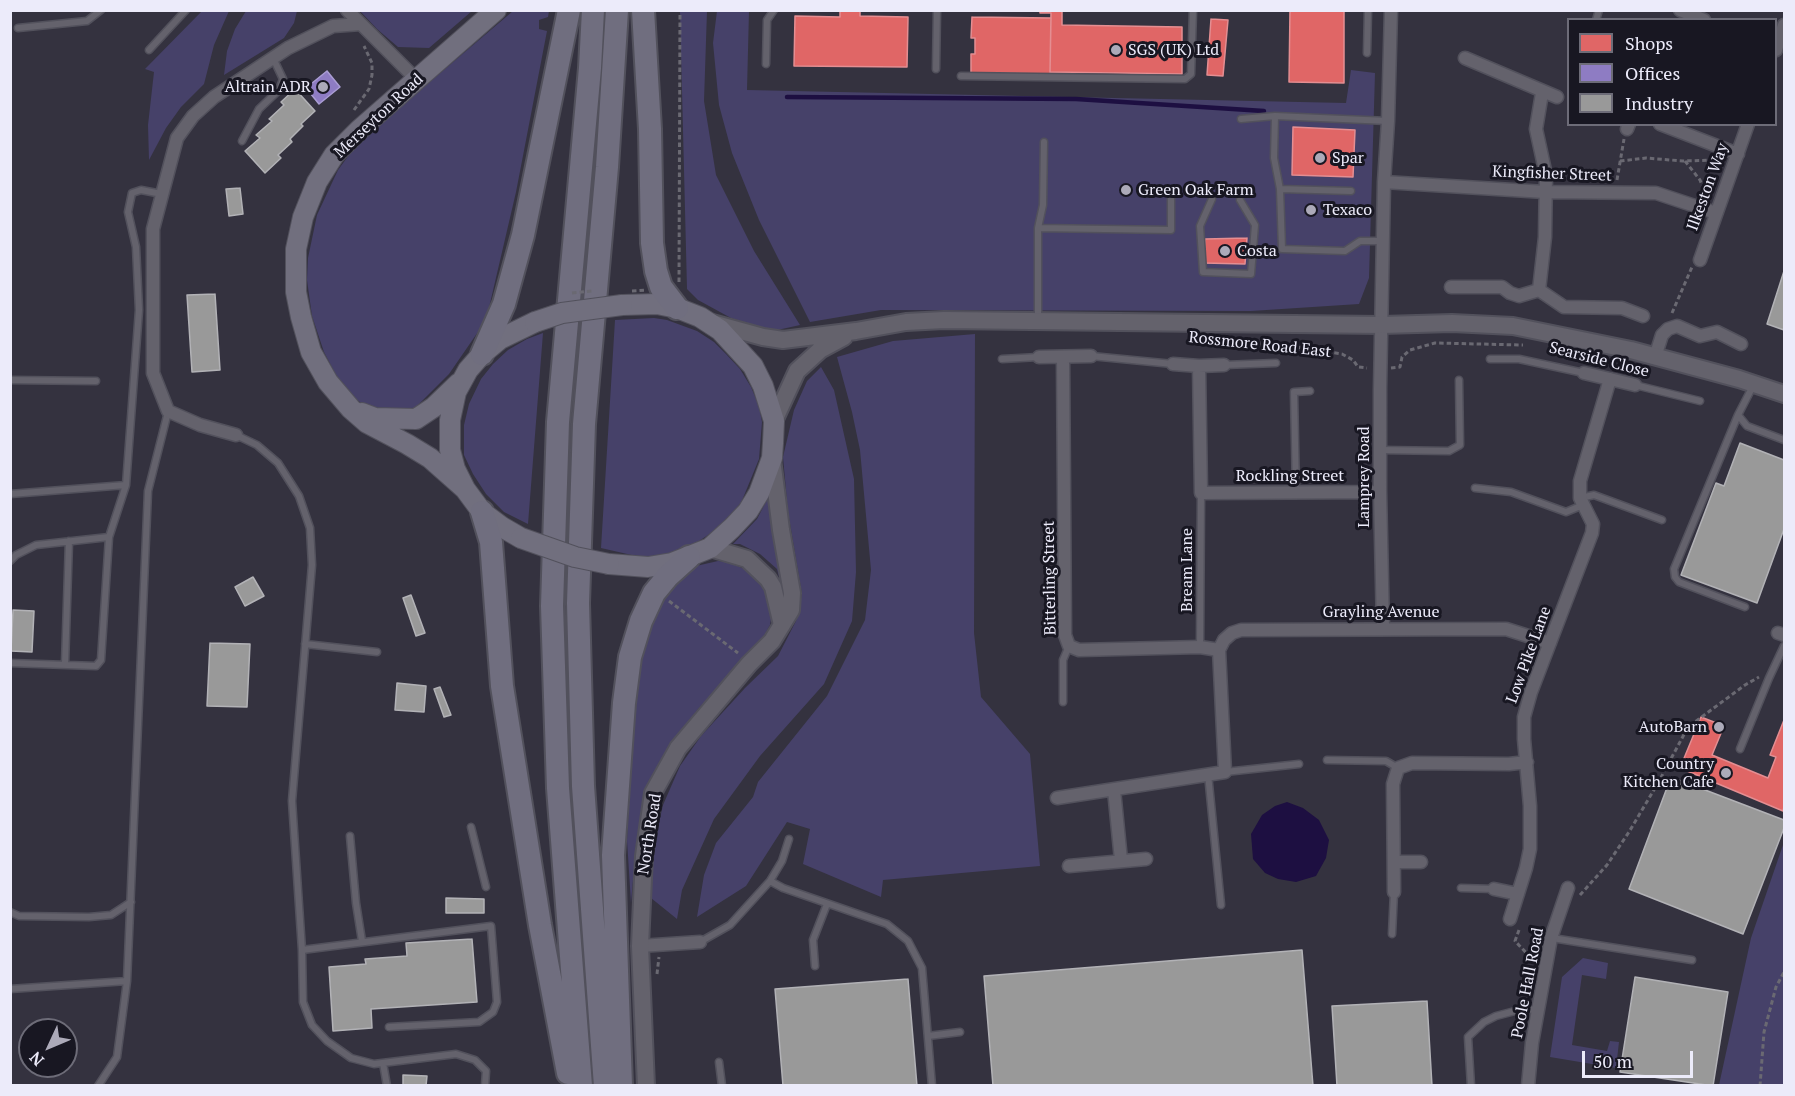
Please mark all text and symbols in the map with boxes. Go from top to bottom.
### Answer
legend [1567,18,1777,126]
text: Shops [1625,31,1673,55]
place label: SGS (UK) Ltd [1128,40,1219,60]
marker: SGS (UK) Ltd [1109,43,1123,57]
text: Offices [1625,61,1680,85]
street label: Merseyton Road [331,70,427,162]
place label: Altrain ADR [224,77,311,97]
marker: Altrain ADR [316,80,330,94]
text: Industry [1625,91,1693,115]
street label: Ilkeston Way [1683,141,1733,233]
place label: Spar [1332,148,1364,168]
marker: Spar [1313,151,1327,165]
street label: Kingfisher Street [1492,162,1612,186]
place label: Green Oak Farm [1138,180,1253,200]
marker: Green Oak Farm [1119,183,1133,197]
place label: Texaco [1323,200,1372,220]
marker: Texaco [1304,203,1318,217]
place label: Costa [1237,241,1277,261]
marker: Costa [1218,244,1232,258]
street label: Rossmore Road East [1188,328,1332,362]
street label: Searside Close [1547,338,1651,382]
street label: Lamprey Road [1354,426,1374,528]
street label: Rockling Street [1236,466,1344,486]
street label: Bitterling Street [1039,520,1061,636]
street label: Bream Lane [1177,528,1197,612]
street label: Grayling Avenue [1322,602,1440,622]
street label: Low Pike Lane [1503,604,1555,706]
place label: AutoBarn [1639,717,1707,737]
marker: AutoBarn [1712,720,1726,734]
place label: Country Kitchen Cafe [1623,754,1714,792]
marker: Country Kitchen Cafe [1719,766,1733,780]
street label: North Road [634,792,666,876]
street label: Poole Hall Road [1508,926,1548,1040]
north arrow [18,1018,78,1078]
scale bar [1585,1039,1696,1077]
text: N [24,1047,49,1071]
text: 50 m [1593,1049,1632,1073]

